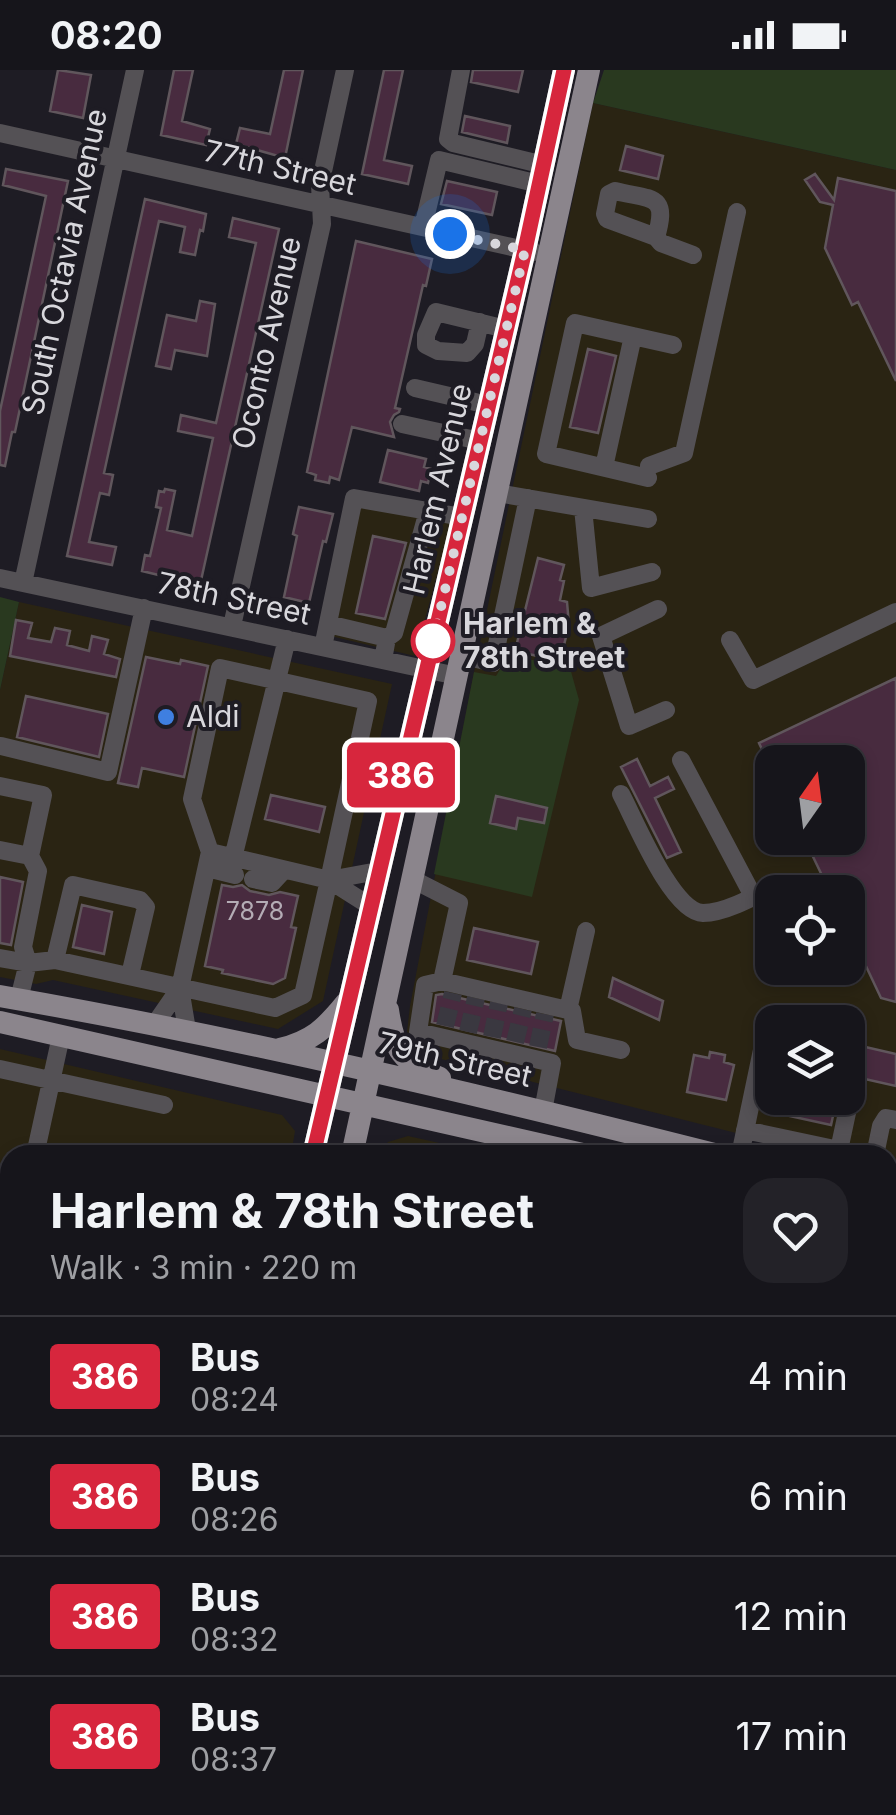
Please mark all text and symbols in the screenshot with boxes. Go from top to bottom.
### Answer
text: 08:20 [50,12,163,58]
street label: South Octavia Avenue [14,105,114,418]
street label: 77th Street [201,132,360,202]
your location [425,209,475,259]
street label: Oconto Avenue [224,233,308,453]
street label: Harlem Avenue [395,380,479,598]
street label: 78th Street [154,564,314,632]
place label: Harlem & 78th Street [463,605,625,675]
marker: Harlem & 78th Street [412,620,454,662]
place label: Aldi [186,698,240,734]
marker: Aldi [155,706,177,728]
line badge: 386 [344,742,458,808]
north arrow [755,745,865,855]
map controls [755,745,865,1115]
text: 386 [367,754,435,796]
button: locate [755,875,865,985]
house number: 7878 [226,896,284,926]
button: layers [755,1005,865,1115]
street label: 79th Street [375,1024,536,1094]
button: heart [743,1178,848,1283]
text: Harlem & 78th Street [50,1181,534,1240]
text: Walk · 3 min · 220 m [50,1248,357,1287]
text: Bus [190,1334,260,1380]
text: 4 min [748,1353,848,1399]
text: 386 [71,1355,139,1397]
text: 08:24 [190,1380,279,1419]
text: Bus [190,1454,260,1500]
text: 6 min [749,1473,848,1519]
text: 386 [71,1475,139,1517]
text: 08:26 [190,1500,279,1539]
text: Bus [190,1574,260,1620]
text: 12 min [734,1593,848,1639]
text: 386 [71,1595,139,1637]
text: 08:32 [190,1620,278,1659]
text: Bus [190,1694,260,1740]
text: 17 min [735,1713,848,1759]
text: 386 [71,1715,139,1757]
text: 08:37 [190,1740,277,1779]

